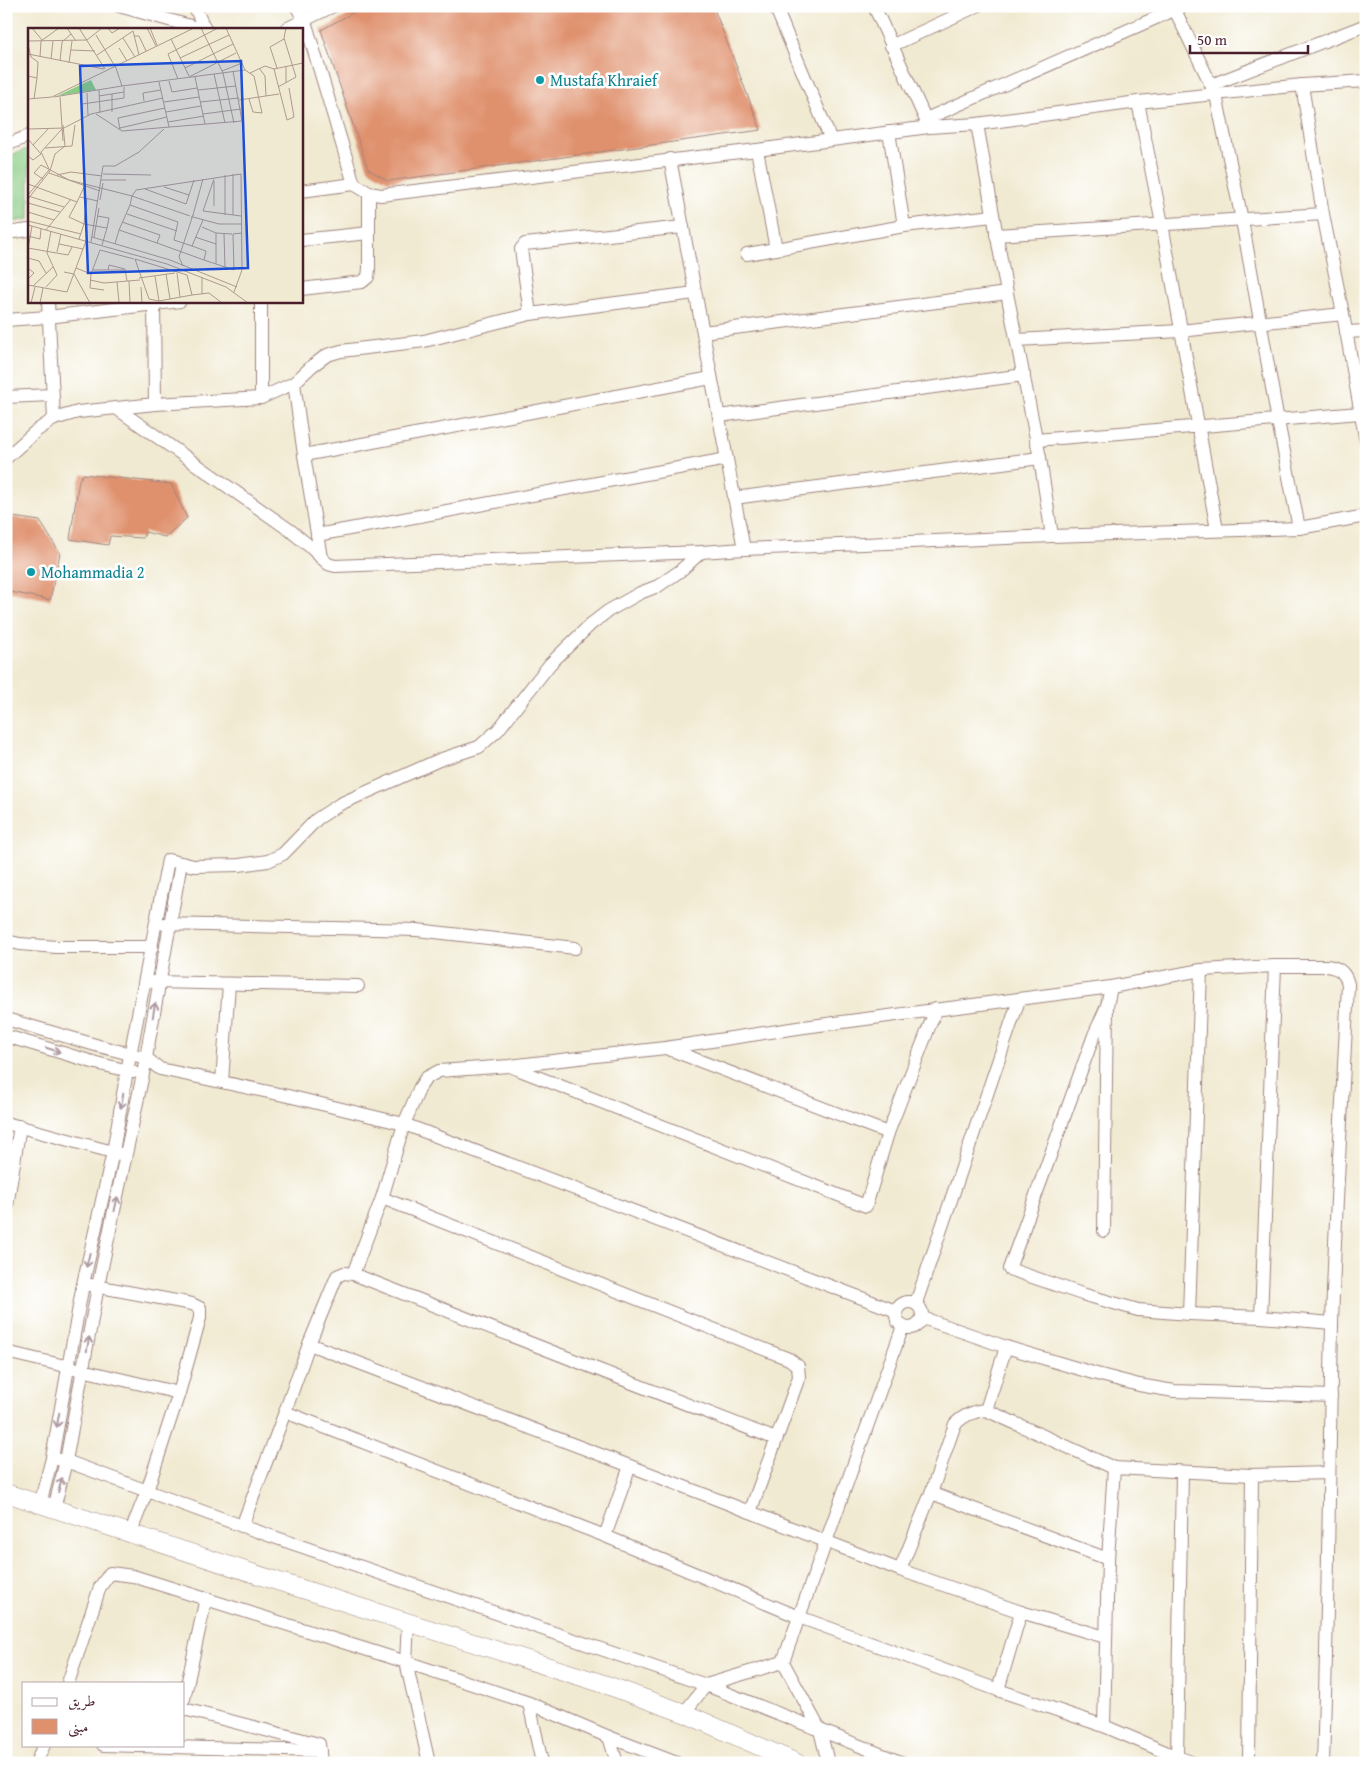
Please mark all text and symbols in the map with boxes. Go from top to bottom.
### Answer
scale bar [1190,22,1307,54]
inset map [28,28,302,302]
text: 50 m [1197,29,1228,50]
place label: Mustafa Khraief [550,68,659,92]
marker: Mustafa Khraief [534,74,546,86]
place label: Mohammadia 2 [41,560,144,584]
marker: Mohammadia 2 [25,566,37,578]
one-way arrow [150,1002,160,1018]
one-way arrow [45,1046,61,1056]
one-way arrow [116,1093,126,1109]
one-way arrow [112,1197,121,1213]
one-way arrow [83,1252,92,1268]
one-way arrow [84,1337,94,1353]
one-way arrow [52,1411,62,1427]
one-way arrow [56,1477,65,1493]
legend [22,1682,185,1746]
text: طريق [68,1690,95,1711]
text: مبنى [68,1716,88,1738]

